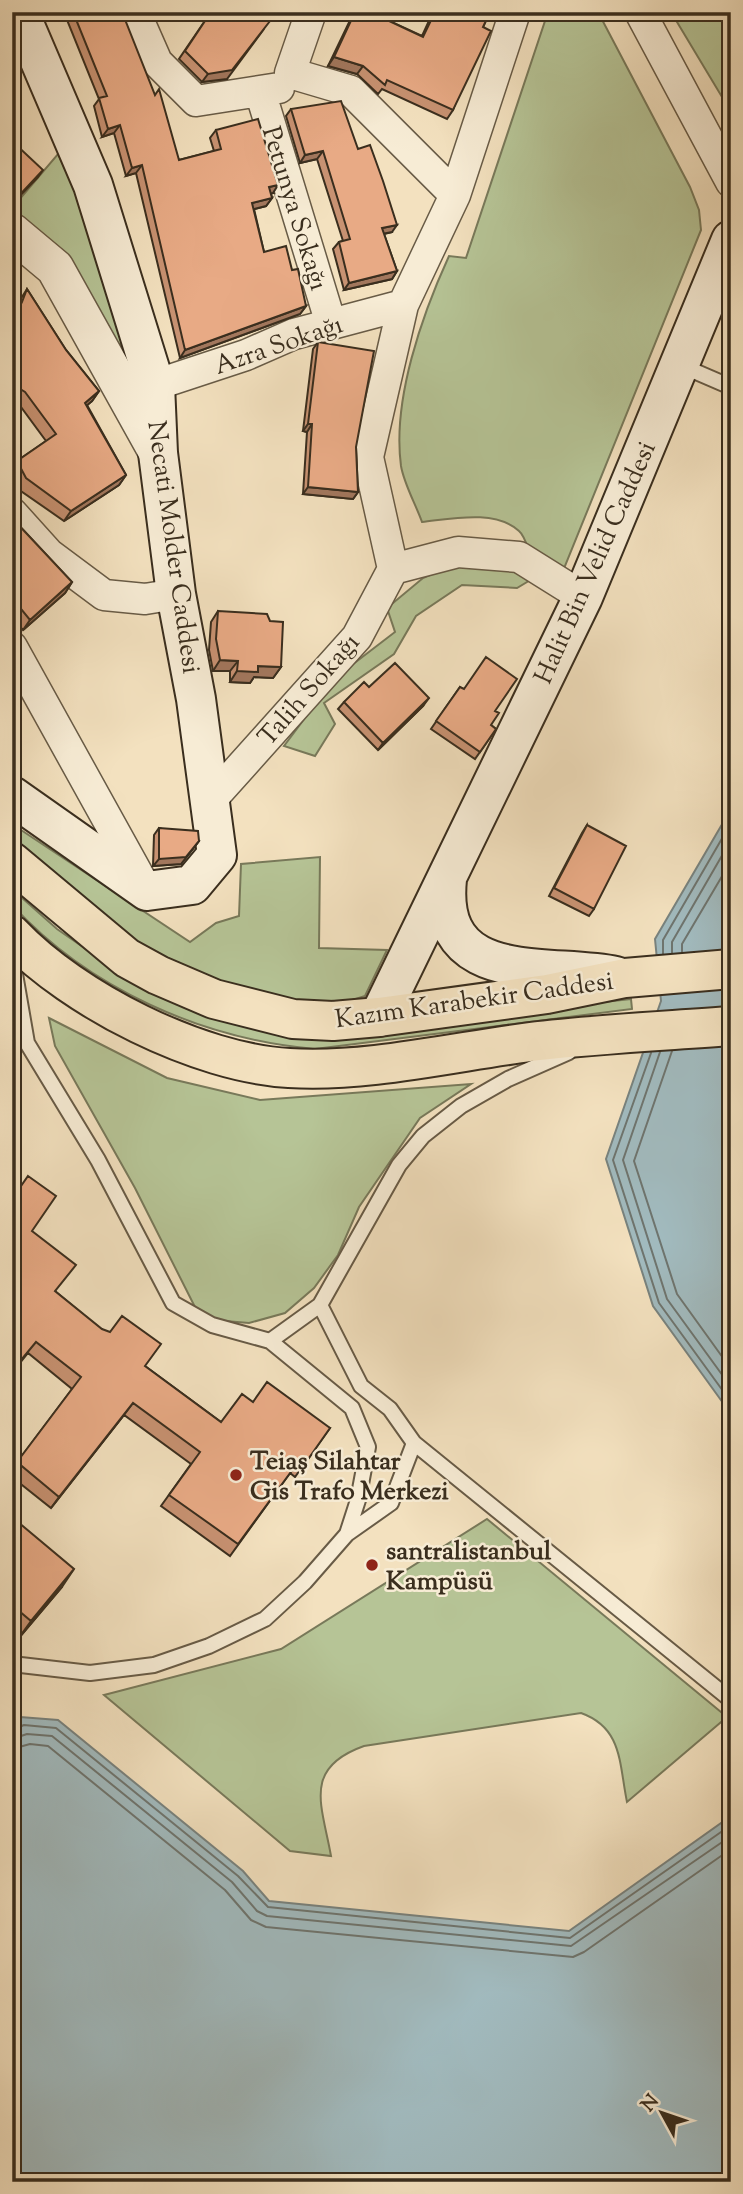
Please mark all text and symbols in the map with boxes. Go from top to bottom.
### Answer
street label: Petunya Sokağı [251,122,336,295]
street label: Azra Sokağı [210,307,348,386]
street label: Necati Molder Caddesi [136,419,209,676]
street label: Halit Bin Velid Caddesi [526,436,666,690]
street label: Talih Sokağı [250,626,369,755]
street label: Kazım Karabekir Caddesi [333,964,616,1039]
place label: Teiaş Silahtar Gis Trafo Merkezi [250,1444,449,1511]
marker: Teiaş Silahtar Gis Trafo Merkezi [228,1467,244,1483]
place label: santralistanbul Kampüsü [386,1534,552,1601]
marker: santralistanbul Kampüsü [364,1557,380,1573]
north arrow [628,2078,698,2148]
text: N [636,2089,666,2118]

